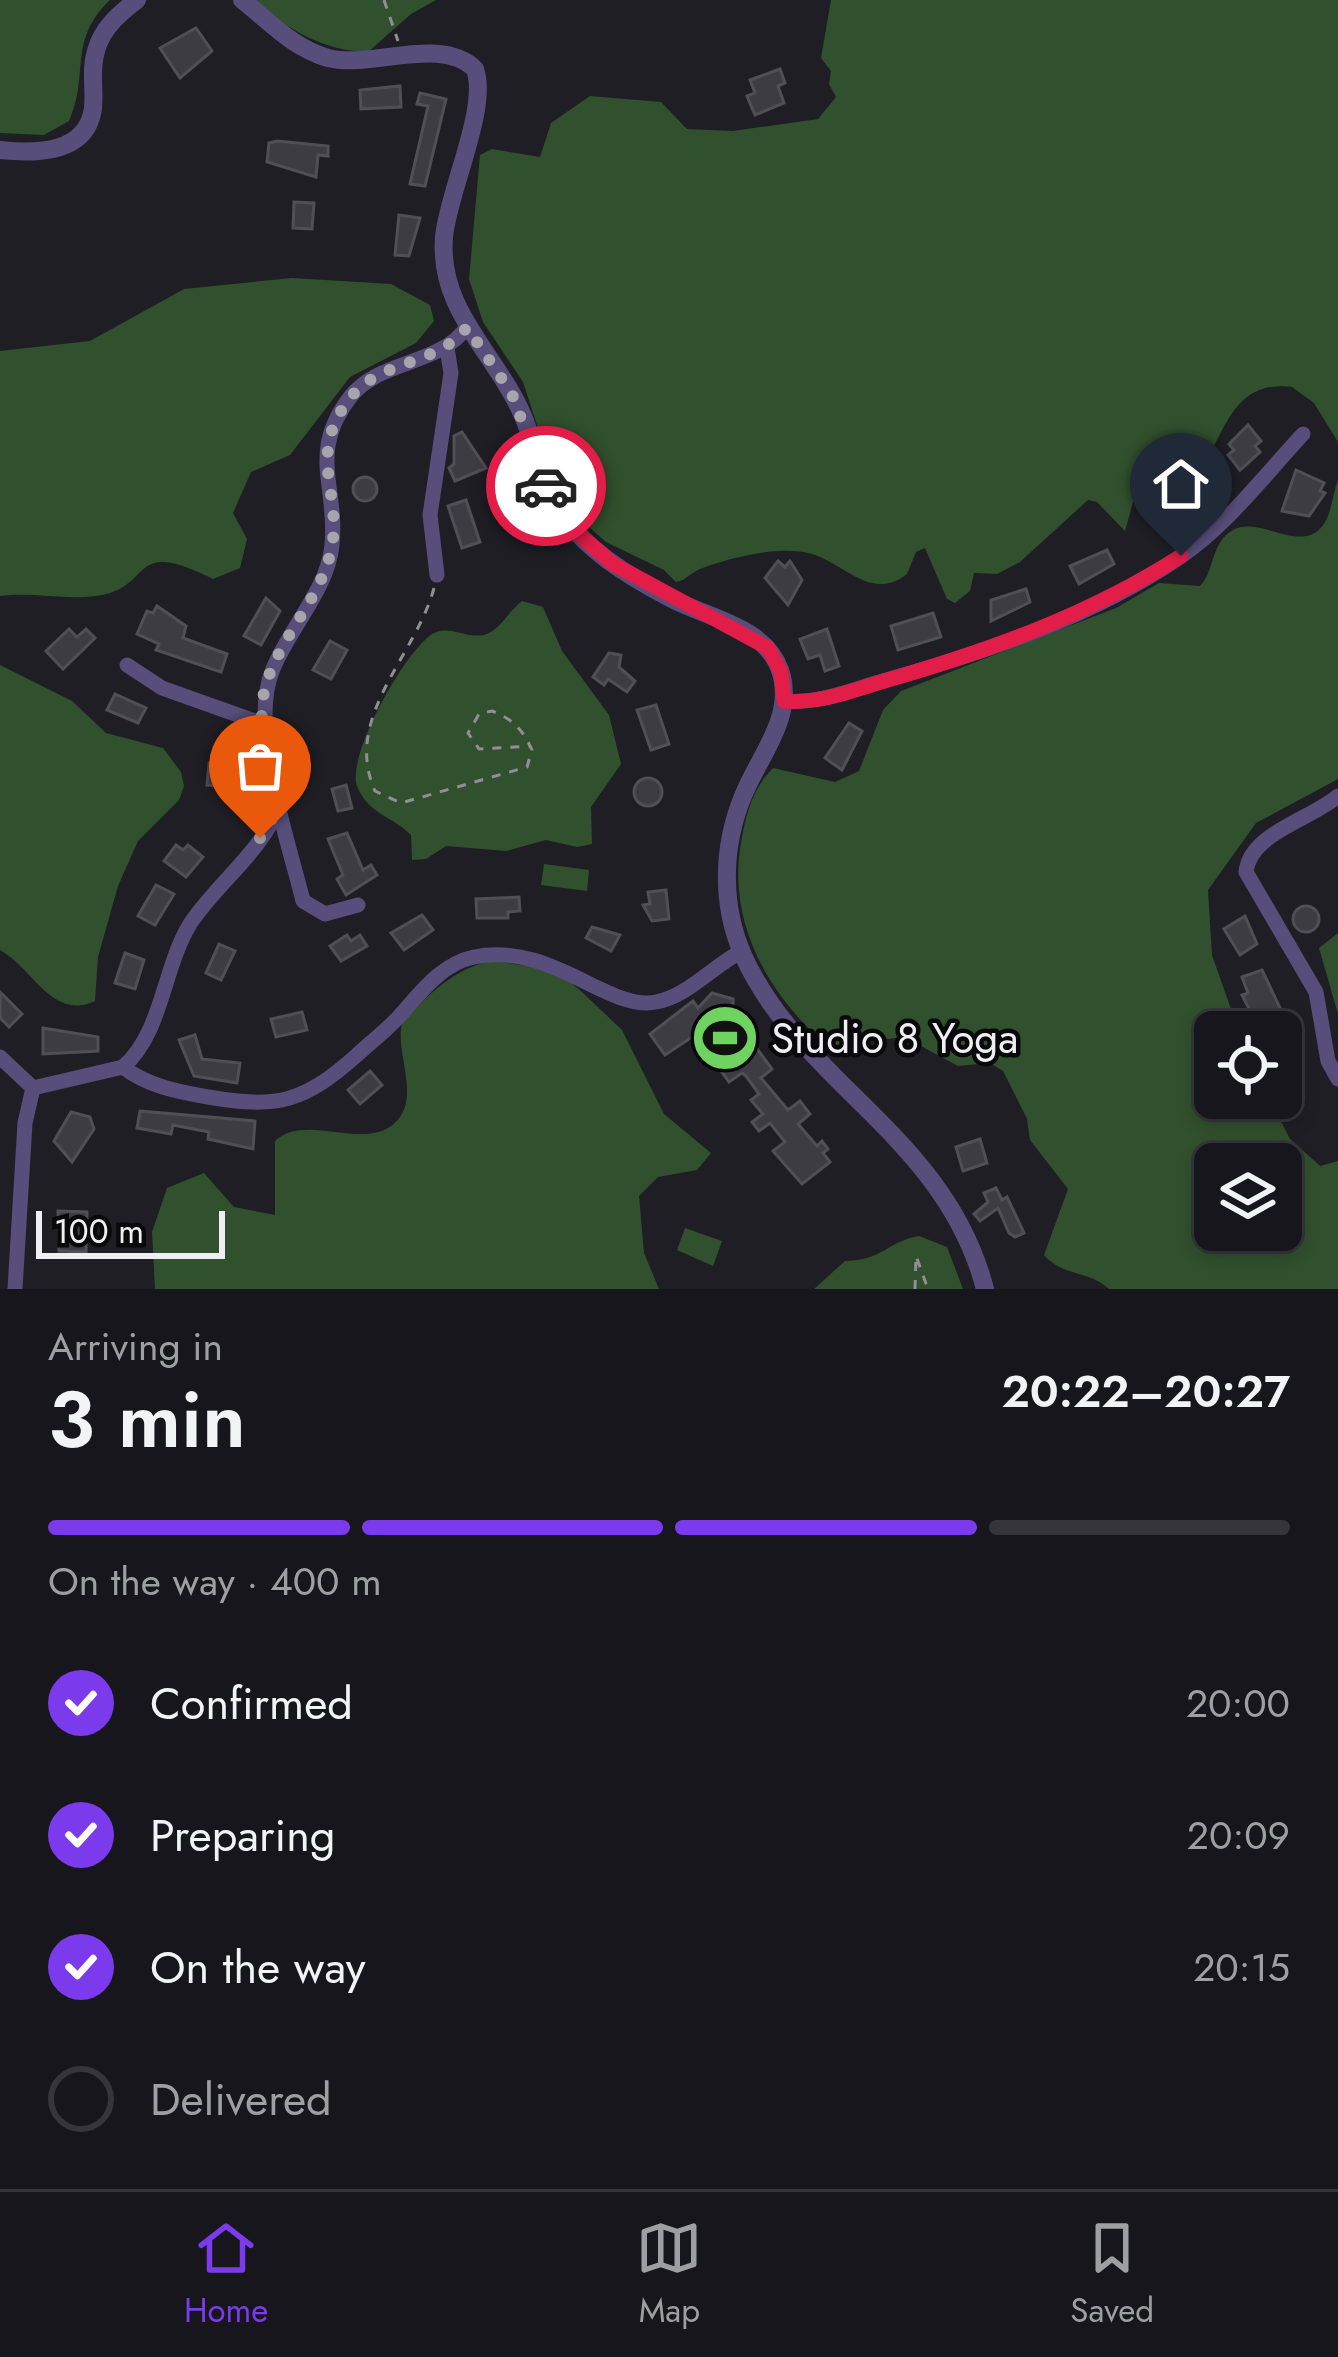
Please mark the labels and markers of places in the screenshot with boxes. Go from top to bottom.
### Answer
pin [1130,433,1232,556]
pin [209,715,311,838]
sports icon: Studio 8 Yoga [690,1003,760,1073]
place label: Studio 8 Yoga [771,1008,1019,1069]

